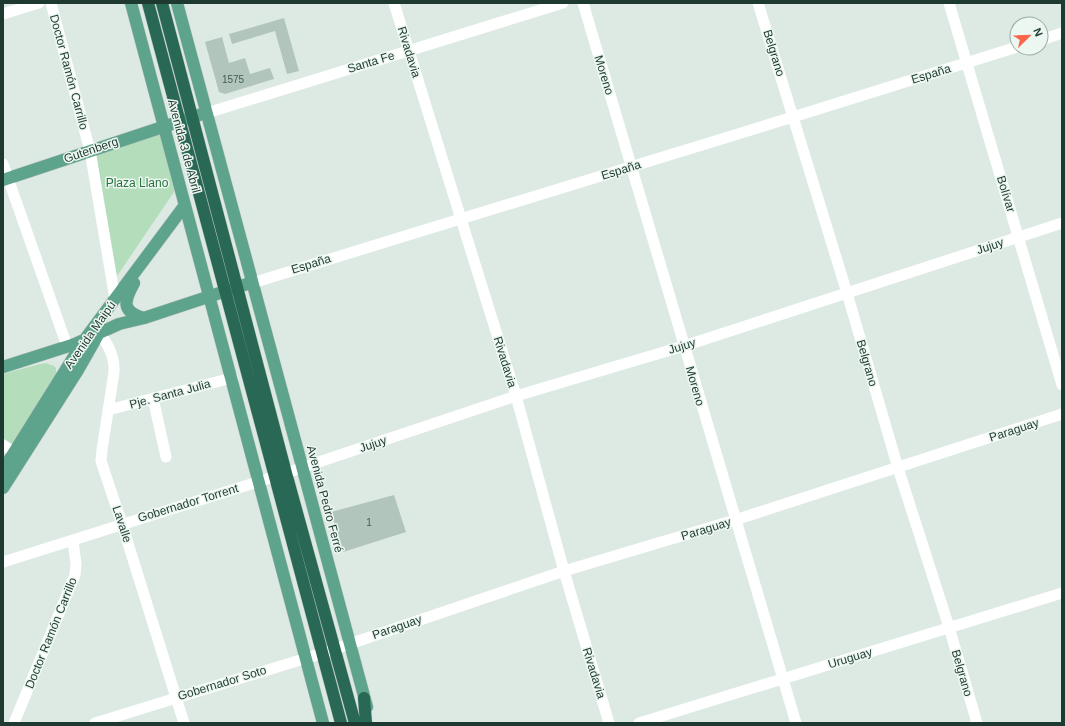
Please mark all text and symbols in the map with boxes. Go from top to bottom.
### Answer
street label: Doctor Ramón Carrillo [47,13,91,131]
north arrow [1009,16,1049,56]
street label: Rivadavia [395,25,423,80]
text: N [1031,26,1045,38]
street label: Belgrano [760,28,788,78]
street label: Santa Fe [346,48,397,76]
street label: Moreno [591,53,617,97]
street label: España [909,61,953,87]
house number: 1575 [222,74,245,85]
street label: Avenida 3 de Abril [165,98,203,194]
street label: Gutenberg [62,134,120,166]
street label: España [599,157,643,183]
street label: Bolívar [994,174,1018,214]
park label: Plaza Llano [106,176,169,190]
street label: Jujuy [975,235,1005,257]
street label: España [289,251,333,277]
street label: Avenida Maipú [62,299,118,371]
street label: Rivadavia [491,335,519,390]
street label: Jujuy [667,335,697,357]
street label: Belgrano [854,338,880,388]
street label: Moreno [683,365,707,408]
street label: Pje. Santa Julia [128,376,212,412]
street label: Paraguay [987,415,1041,445]
street label: Jujuy [358,433,388,455]
street label: Avenida Pedro Ferré [304,444,346,554]
street label: Gobernador Torrent [136,481,241,525]
street label: Lavalle [109,504,135,545]
street label: Paraguay [679,515,733,543]
house number: 1 [366,517,372,528]
street label: Doctor Ramón Carrillo [22,575,80,691]
street label: Paraguay [370,612,424,642]
street label: Uruguay [826,645,874,671]
street label: Rivadavia [580,646,608,701]
street label: Belgrano [949,648,975,698]
street label: Gobernador Soto [176,663,268,703]

